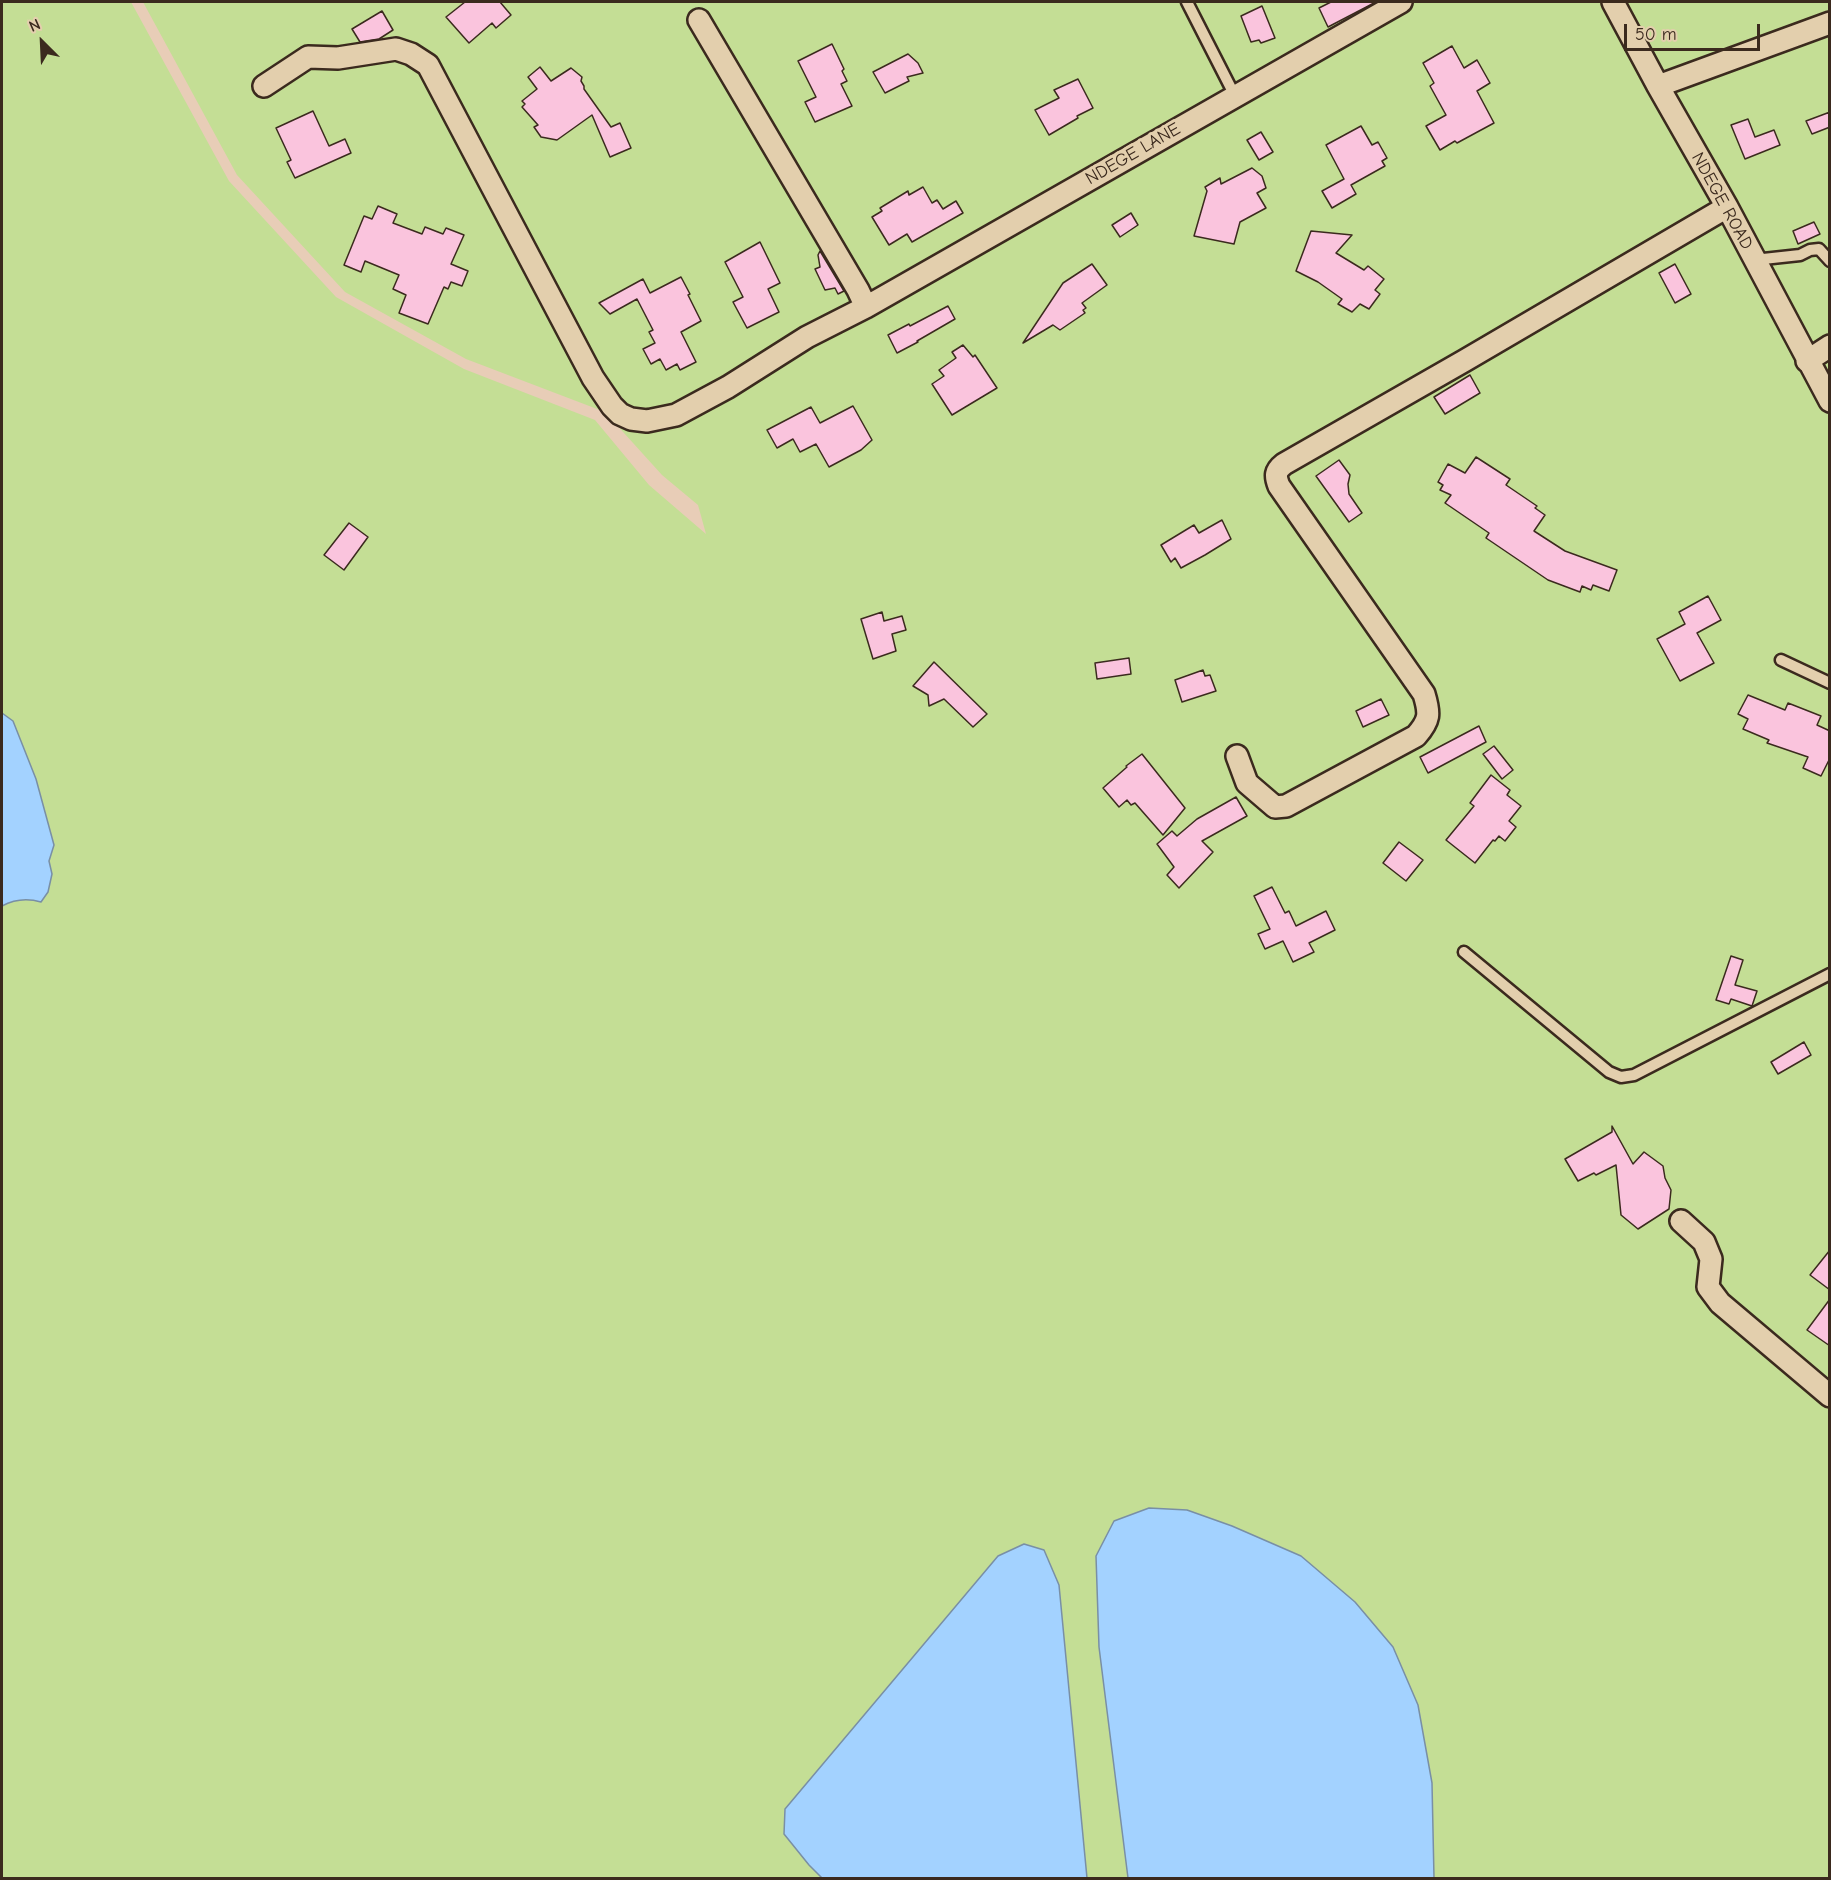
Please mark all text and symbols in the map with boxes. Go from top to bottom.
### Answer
north arrow [12,12,72,72]
scale bar [1627,12,1764,50]
text: N [26,15,43,36]
text: 50 m [1635,24,1677,45]
street label: NDEGE LANE [1082,118,1184,190]
street label: NDEGE ROAD [1686,149,1758,253]

